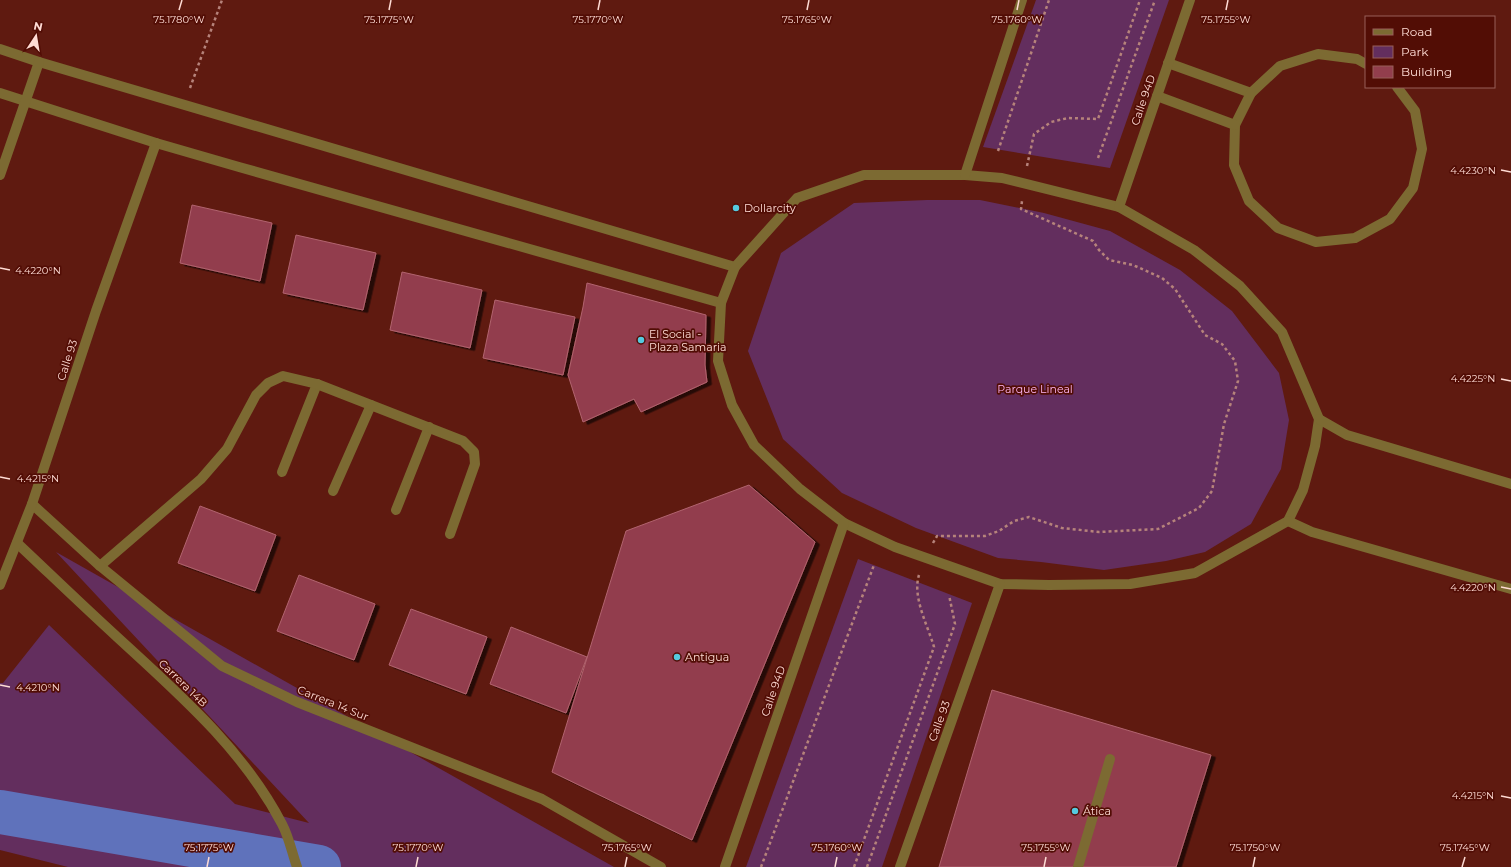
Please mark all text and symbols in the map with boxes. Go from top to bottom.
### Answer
text: 75.1780°W [153,13,205,26]
text: 75.1775°W [364,13,414,26]
text: 75.1770°W [573,13,623,26]
text: 75.1765°W [782,13,832,26]
text: 75.1760°W [992,13,1042,26]
text: 75.1755°W [1201,13,1251,26]
north arrow [16,16,56,56]
legend [1365,16,1495,88]
text: N [32,18,44,34]
text: Road [1401,24,1432,39]
text: Park [1401,44,1429,59]
text: Building [1401,64,1452,79]
street label: Calle 94D [1128,73,1158,127]
text: 4.4230°N [1450,164,1496,177]
place label: Dollarcity [744,201,796,215]
marker: Dollarcity [731,203,741,213]
text: 4.4220°N [15,264,61,277]
place label: El Social - Plaza Samaria [649,327,727,354]
marker: El Social - Plaza Samaria [636,335,646,345]
street label: Calle 93 [54,338,80,382]
text: 4.4225°N [1451,372,1495,385]
park label: Parque Lineal [997,382,1073,396]
text: 4.4215°N [17,472,59,485]
text: 4.4220°N [1450,581,1496,594]
place label: Antigua [685,650,729,664]
marker: Antigua [672,652,682,662]
street label: Carrera 14B [156,656,210,710]
street label: Calle 94D [758,664,788,718]
text: 4.4210°N [16,681,60,694]
street label: Carrera 14 Sur [295,682,371,724]
street label: Calle 93 [925,699,953,743]
text: 4.4215°N [1452,789,1494,802]
place label: Ática [1083,804,1111,818]
marker: Ática [1070,806,1080,816]
text: 75.1775°W [184,841,234,854]
text: 75.1770°W [393,841,443,854]
text: 75.1765°W [602,841,652,854]
text: 75.1760°W [812,841,862,854]
text: 75.1755°W [1021,841,1071,854]
text: 75.1750°W [1230,841,1280,854]
text: 75.1745°W [1440,841,1490,854]

